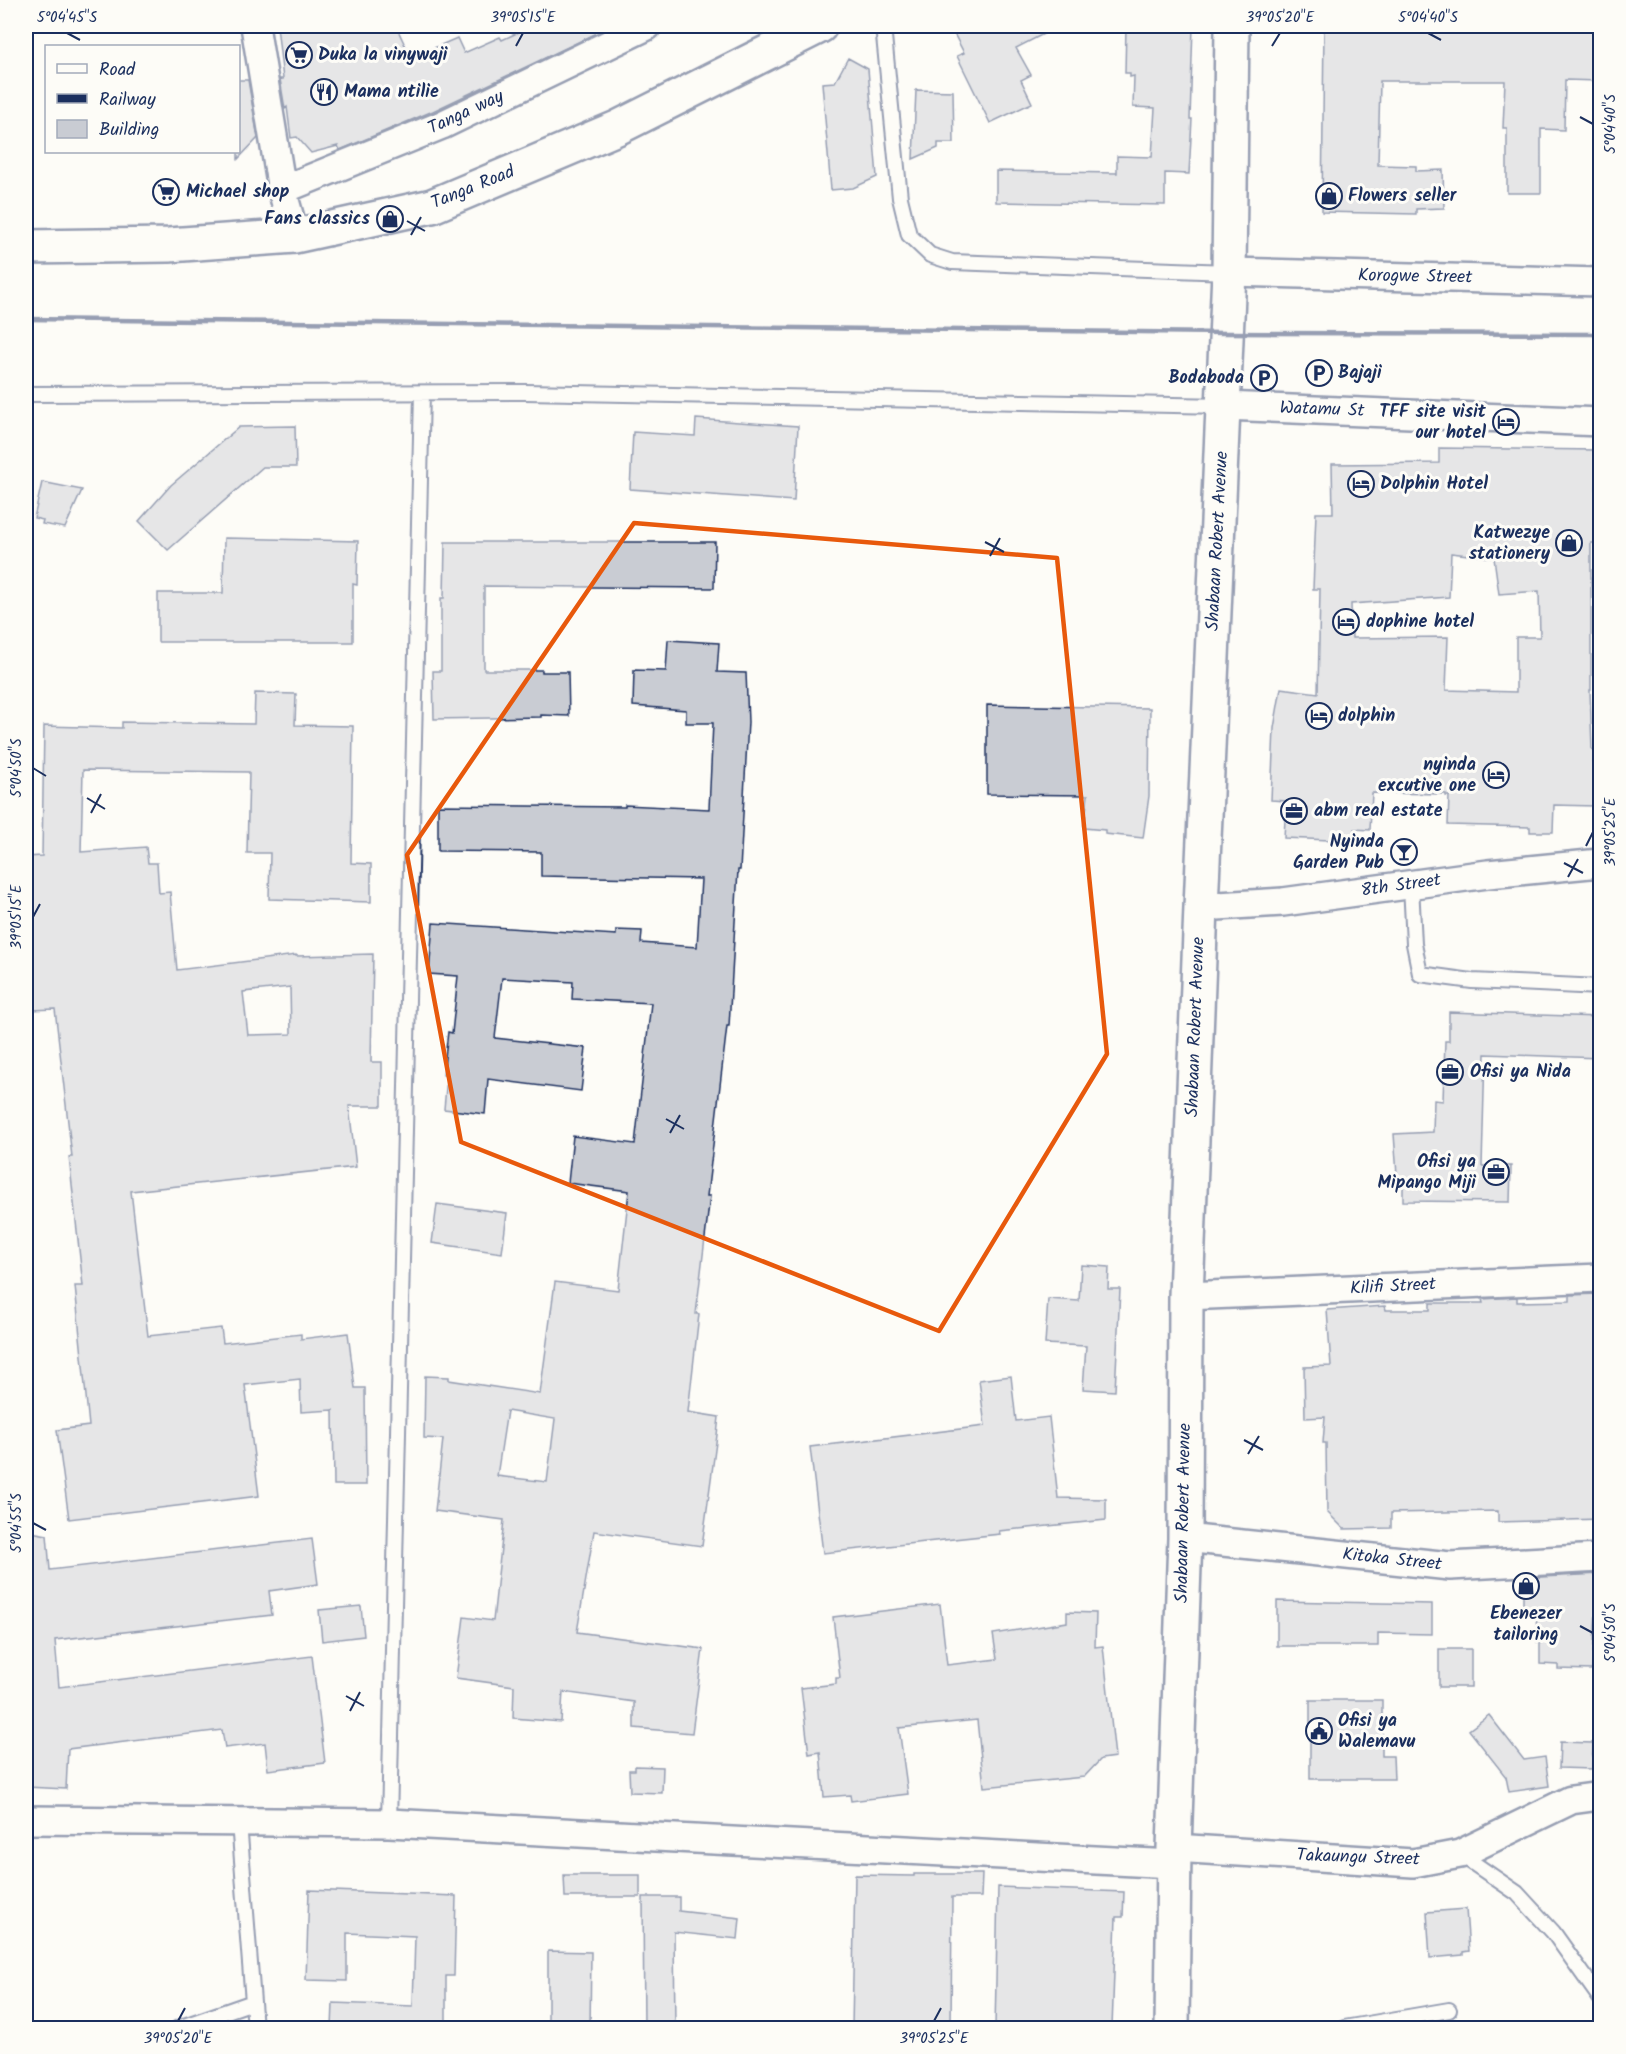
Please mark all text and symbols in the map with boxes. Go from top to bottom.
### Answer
text: 5°04'45"S [37,6,97,30]
text: 39°05'15"E [490,6,557,30]
text: 39°05'20"E [1246,6,1316,30]
text: 5°04'40"S [1398,6,1458,30]
supermarket icon: Duka la vinywaji [284,40,314,70]
place label: Duka la vinywaji [318,41,448,70]
legend [45,45,240,153]
text: Road [99,56,136,85]
restaurant icon: Mama ntilie [309,77,339,107]
place label: Mama ntilie [344,78,439,107]
street label: Tanga way [423,83,509,143]
text: Railway [99,86,156,115]
text: 5°04'40"S [1599,94,1623,154]
text: Building [99,116,159,145]
street label: Tanga Road [427,158,520,218]
supermarket icon: Michael shop [151,177,181,207]
place label: Michael shop [186,178,290,207]
shop icon: Flowers seller [1314,181,1344,211]
place label: Flowers seller [1348,182,1458,211]
shop icon: Fans classics [375,204,405,234]
place label: Fans classics [264,205,371,234]
street label: Korogwe Street [1357,262,1474,293]
parking icon: Bajaji [1304,358,1334,388]
place label: Bajaji [1338,359,1382,388]
parking icon: Bodaboda [1249,363,1279,393]
place label: Bodaboda [1168,364,1244,393]
street label: Watamu St [1279,394,1366,426]
place label: TFF site visit our hotel [1379,398,1487,448]
hotel icon: TFF site visit our hotel [1491,407,1521,437]
street label: Shabaan Robert Avenue [1199,450,1237,632]
hotel icon: Dolphin Hotel [1346,469,1376,499]
place label: Dolphin Hotel [1380,470,1488,499]
place label: Katwezye stationery [1469,519,1551,569]
shop icon: Katwezye stationery [1554,528,1584,558]
hotel icon: dophine hotel [1331,607,1361,637]
place label: dophine hotel [1366,608,1474,637]
hotel icon: dolphin [1304,701,1334,731]
place label: dolphin [1338,702,1395,731]
text: 5°04'50"S [5,738,29,798]
place label: nyinda excutive one [1378,751,1476,801]
hotel icon: nyinda excutive one [1481,760,1511,790]
office icon: abm real estate [1279,796,1309,826]
text: 39°05'25"E [1599,796,1623,867]
place label: abm real estate [1314,797,1443,826]
place label: Nyinda Garden Pub [1293,828,1384,878]
bar icon: Nyinda Garden Pub [1389,837,1419,867]
street label: 8th Street [1359,866,1444,906]
text: 39°05'15"E [5,883,29,950]
street label: Shabaan Robert Avenue [1178,936,1214,1118]
office icon: Ofisi ya Nida [1435,1057,1465,1087]
place label: Ofisi ya Nida [1470,1058,1571,1087]
place label: Ofisi ya Mipango Miji [1377,1148,1476,1198]
office icon: Ofisi ya Mipango Miji [1481,1157,1511,1187]
street label: Kilifi Street [1349,1270,1438,1304]
street label: Shabaan Robert Avenue [1168,1423,1200,1603]
text: 5°04'55"S [5,1493,29,1553]
street label: Kitoka Street [1341,1540,1444,1580]
shop icon: Ebenezer tailoring [1511,1571,1541,1601]
place label: Ebenezer tailoring [1490,1600,1563,1650]
text: 5°04'50"S [1599,1603,1623,1663]
place label: Ofisi ya Walemavu [1338,1707,1415,1757]
public building icon: Ofisi ya Walemavu [1304,1716,1334,1746]
street label: Takaungu Street [1296,1841,1421,1875]
text: 39°05'20"E [144,2027,214,2051]
text: 39°05'25"E [899,2027,970,2051]

